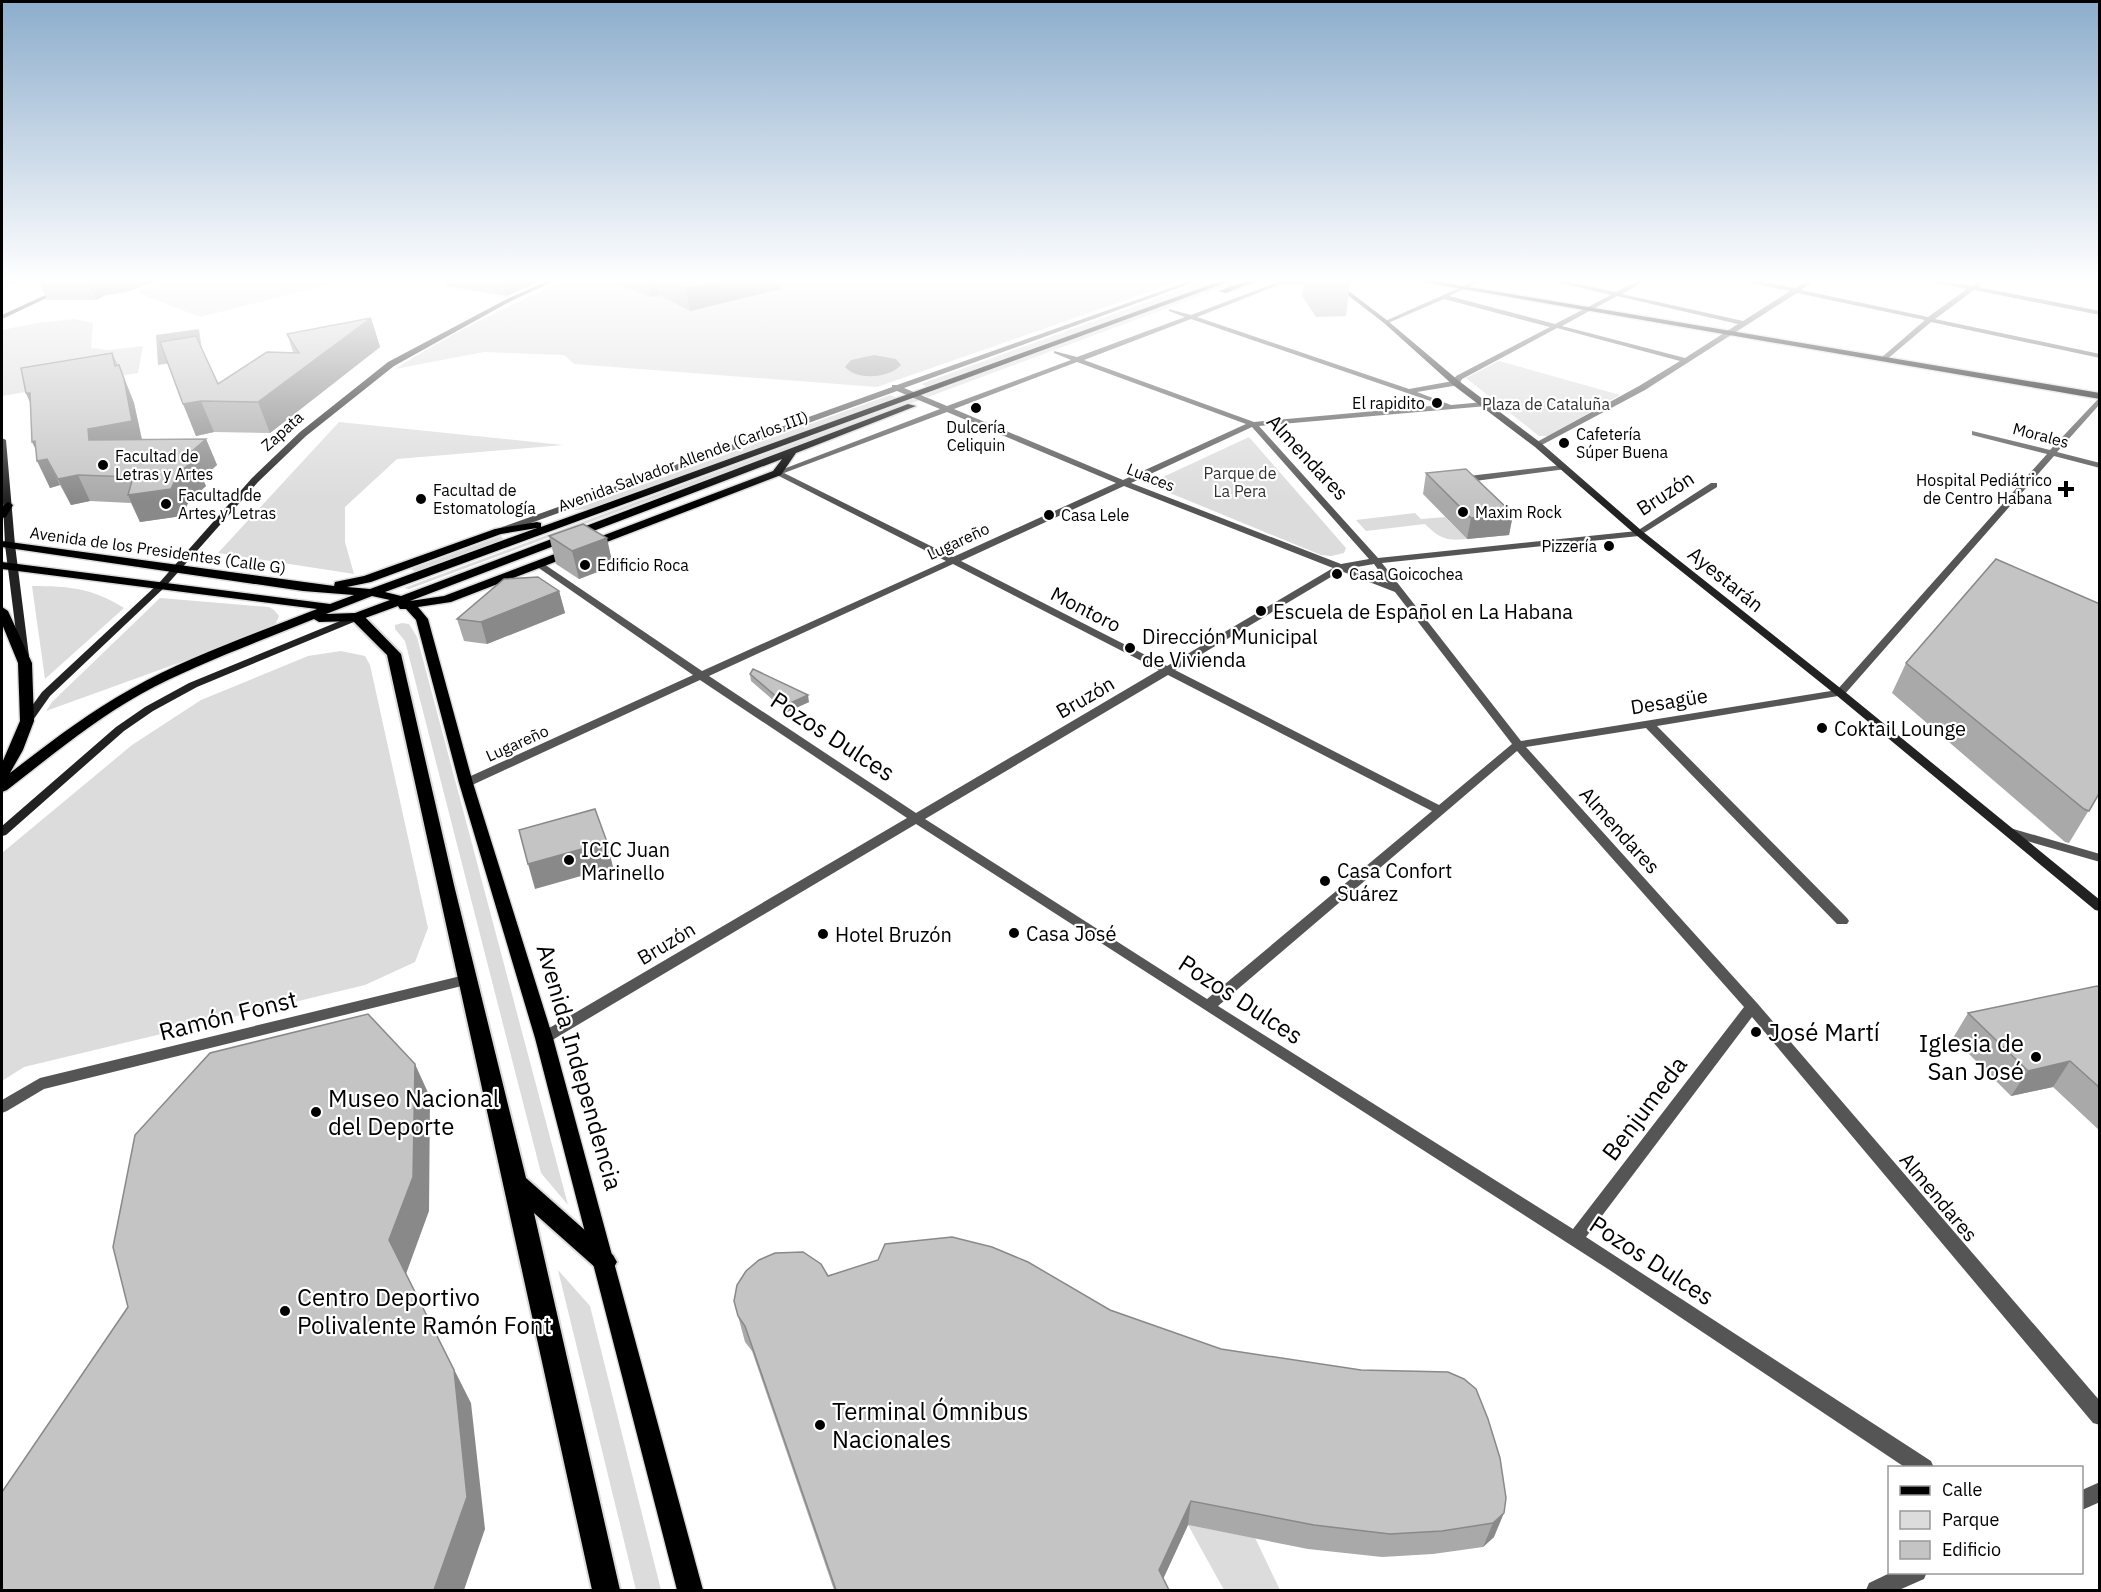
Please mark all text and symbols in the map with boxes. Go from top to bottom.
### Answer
place label: El rapidito [1352,393,1425,413]
park label: Plaza de Cataluña [1482,394,1610,414]
marker: El rapidito [1430,396,1444,410]
marker: Dulcería Celiquin [969,401,983,415]
street label: Avenida Salvador Allende (Carlos III) [555,406,811,516]
street label: Zapata [257,407,308,455]
street label: Almendares [1261,408,1355,506]
place label: Dulcería Celiquin [946,417,1006,455]
street label: Morales [2011,418,2071,452]
place label: Cafetería Súper Buena [1576,424,1669,462]
marker: Cafetería Súper Buena [1557,436,1571,450]
place label: Facultad de Letras y Artes [115,446,213,484]
marker: Facultad de Letras y Artes [96,458,110,472]
street label: Luaces [1124,458,1178,496]
park label: Parque de La Pera [1204,463,1277,501]
street label: Bruzón [1631,464,1699,522]
place label: Hospital Pediátrico de Centro Habana [1916,470,2052,508]
place label: Facultad de Estomatología [433,480,536,518]
marker: Hospital Pediátrico de Centro Habana [2057,480,2075,498]
place label: Facultad de Artes y Letras [178,485,276,523]
marker: Facultad de Estomatología [414,492,428,506]
marker: Facultad de Artes y Letras [159,497,173,511]
place label: Maxim Rock [1475,502,1562,522]
place label: Casa Lele [1061,505,1130,525]
marker: Maxim Rock [1456,505,1470,519]
marker: Casa Lele [1042,508,1056,522]
street label: Lugareño [924,518,992,564]
street label: Avenida de los Presidentes (Calle G) [29,522,287,578]
place label: Pizzería [1541,536,1597,556]
marker: Pizzería [1602,539,1616,553]
street label: Ayestarán [1683,540,1769,618]
place label: Edificio Roca [597,555,689,575]
marker: Edificio Roca [578,558,592,572]
place label: Casa Goicochea [1349,564,1464,584]
marker: Casa Goicochea [1330,567,1344,581]
street label: Montoro [1046,580,1126,638]
place label: Escuela de Español en La Habana [1273,598,1573,625]
marker: Escuela de Español en La Habana [1254,604,1268,618]
place label: Dirección Municipal de Vivienda [1142,623,1318,673]
marker: Dirección Municipal de Vivienda [1123,641,1137,655]
street label: Bruzón [1051,669,1119,725]
street label: Desagüe [1629,682,1709,720]
street label: Pozos Dulces [765,684,901,788]
place label: Coktail Lounge [1834,715,1966,742]
street label: Lugareño [483,720,551,766]
marker: Coktail Lounge [1815,721,1829,735]
street label: Almendares [1574,781,1666,879]
place label: ICIC Juan Marinello [581,836,670,886]
marker: ICIC Juan Marinello [562,853,576,867]
place label: Casa Confort Suárez [1337,857,1452,907]
marker: Casa Confort Suárez [1318,874,1332,888]
street label: Bruzón [632,915,700,971]
place label: Casa José [1026,920,1116,947]
place label: Hotel Bruzón [835,921,952,948]
marker: Casa José [1007,926,1021,940]
marker: Hotel Bruzón [816,927,830,941]
street label: Avenida Independencia [530,940,630,1194]
street label: Pozos Dulces [1173,947,1309,1051]
street label: Ramón Fonst [155,982,301,1048]
place label: José Martí [1768,1016,1880,1048]
marker: José Martí [1749,1025,1763,1039]
place label: Iglesia de San José [1919,1027,2024,1087]
street label: Benjumeda [1594,1049,1694,1167]
marker: Iglesia de San José [2029,1050,2043,1064]
place label: Museo Nacional del Deporte [328,1082,499,1142]
marker: Museo Nacional del Deporte [309,1105,323,1119]
street label: Almendares [1894,1147,1984,1247]
street label: Pozos Dulces [1584,1208,1720,1312]
place label: Centro Deportivo Polivalente Ramón Font [297,1281,552,1341]
marker: Centro Deportivo Polivalente Ramón Font [278,1304,292,1318]
place label: Terminal Ómnibus Nacionales [832,1395,1029,1455]
marker: Terminal Ómnibus Nacionales [813,1418,827,1432]
legend [1888,1466,2083,1574]
text: Calle [1942,1478,1982,1501]
text: Parque [1942,1508,2000,1531]
text: Edificio [1942,1538,2001,1561]

